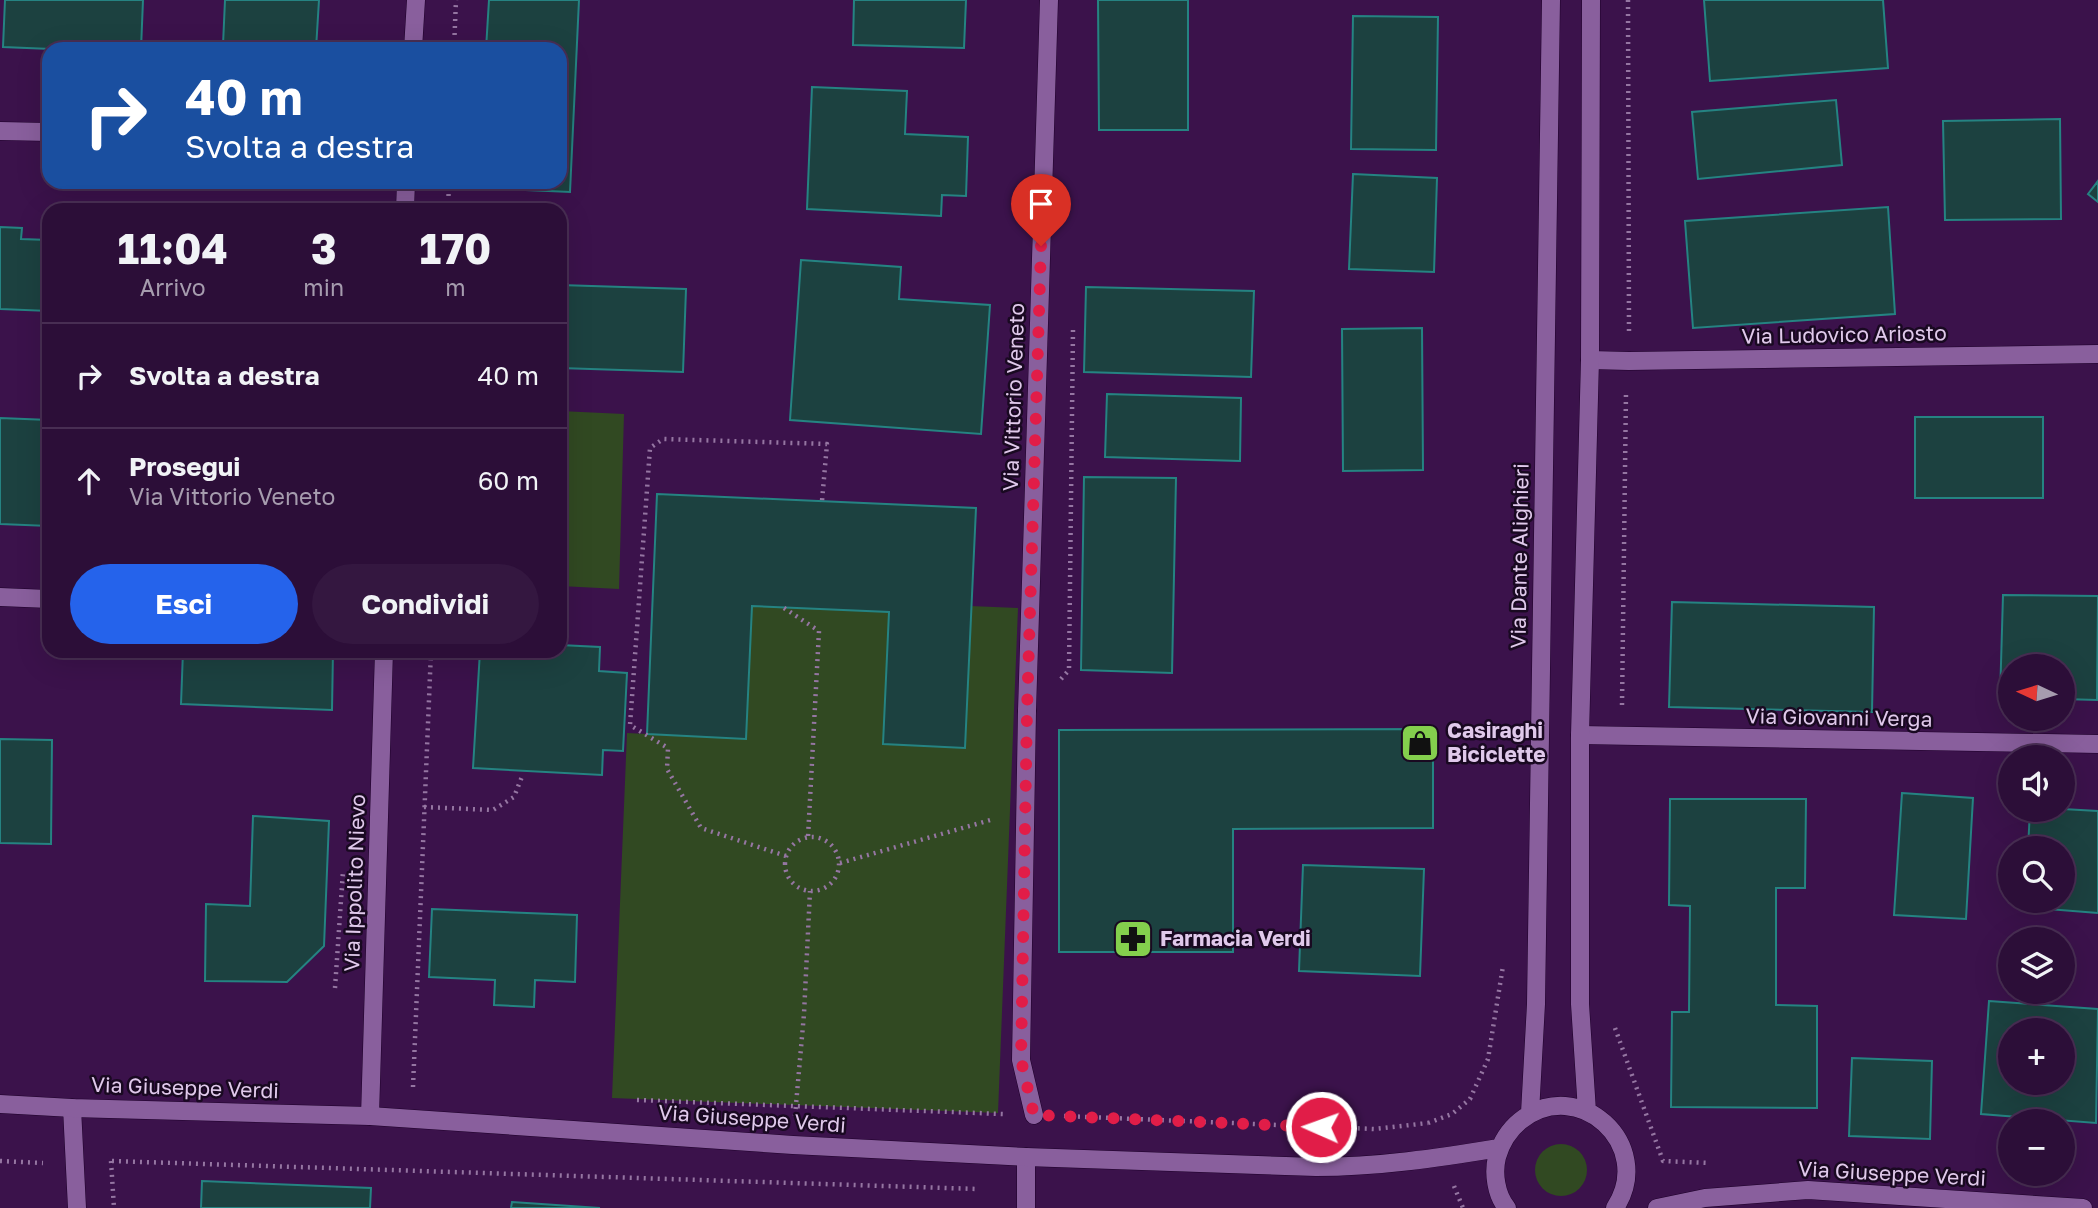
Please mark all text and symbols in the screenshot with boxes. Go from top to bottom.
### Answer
text: 40 m [185,67,303,126]
icon: right [70,70,161,161]
text: Svolta a destra [185,127,414,165]
pin [1011,174,1071,246]
icon: arrive [1022,185,1060,223]
text: 11:04 [118,223,228,273]
text: 3 [311,223,337,273]
text: 170 [420,223,491,273]
text: Arrivo [140,273,206,301]
text: min [303,273,344,301]
text: m [445,273,466,301]
street label: Via Vittorio Veneto [997,302,1029,492]
street label: Via Ludovico Ariosto [1741,319,1947,349]
icon: right [70,357,108,395]
text: Svolta a destra [129,360,320,391]
text: 40 m [478,360,539,391]
text: Prosegui [129,451,240,482]
icon: ahead [70,462,108,500]
street label: Via Dante Alighieri [1504,463,1534,649]
text: 60 m [478,465,539,496]
text: Via Vittorio Veneto [129,482,335,510]
button: Esci [70,564,298,644]
button: Condividi [312,564,539,644]
north arrow [1998,654,2076,732]
map controls [1998,654,2075,1186]
street label: Via Giovanni Verga [1745,702,1933,732]
place label: Casiraghi Biciclette [1447,717,1546,767]
shop icon: Casiraghi Biciclette [1399,722,1441,764]
button: sound [1998,745,2075,822]
street label: Via Ippolito Nievo [338,794,370,972]
button: search [1998,836,2075,913]
pharmacy icon: Farmacia Verdi [1112,918,1154,960]
place label: Farmacia Verdi [1160,925,1311,951]
button: layers [1998,927,2075,1004]
button: + [1998,1018,2075,1095]
street label: Via Giuseppe Verdi [91,1071,279,1103]
position arrow [1284,1090,1358,1164]
street label: Via Giuseppe Verdi [657,1098,847,1138]
button: − [1998,1109,2075,1186]
street label: Via Giuseppe Verdi [1797,1155,1987,1191]

